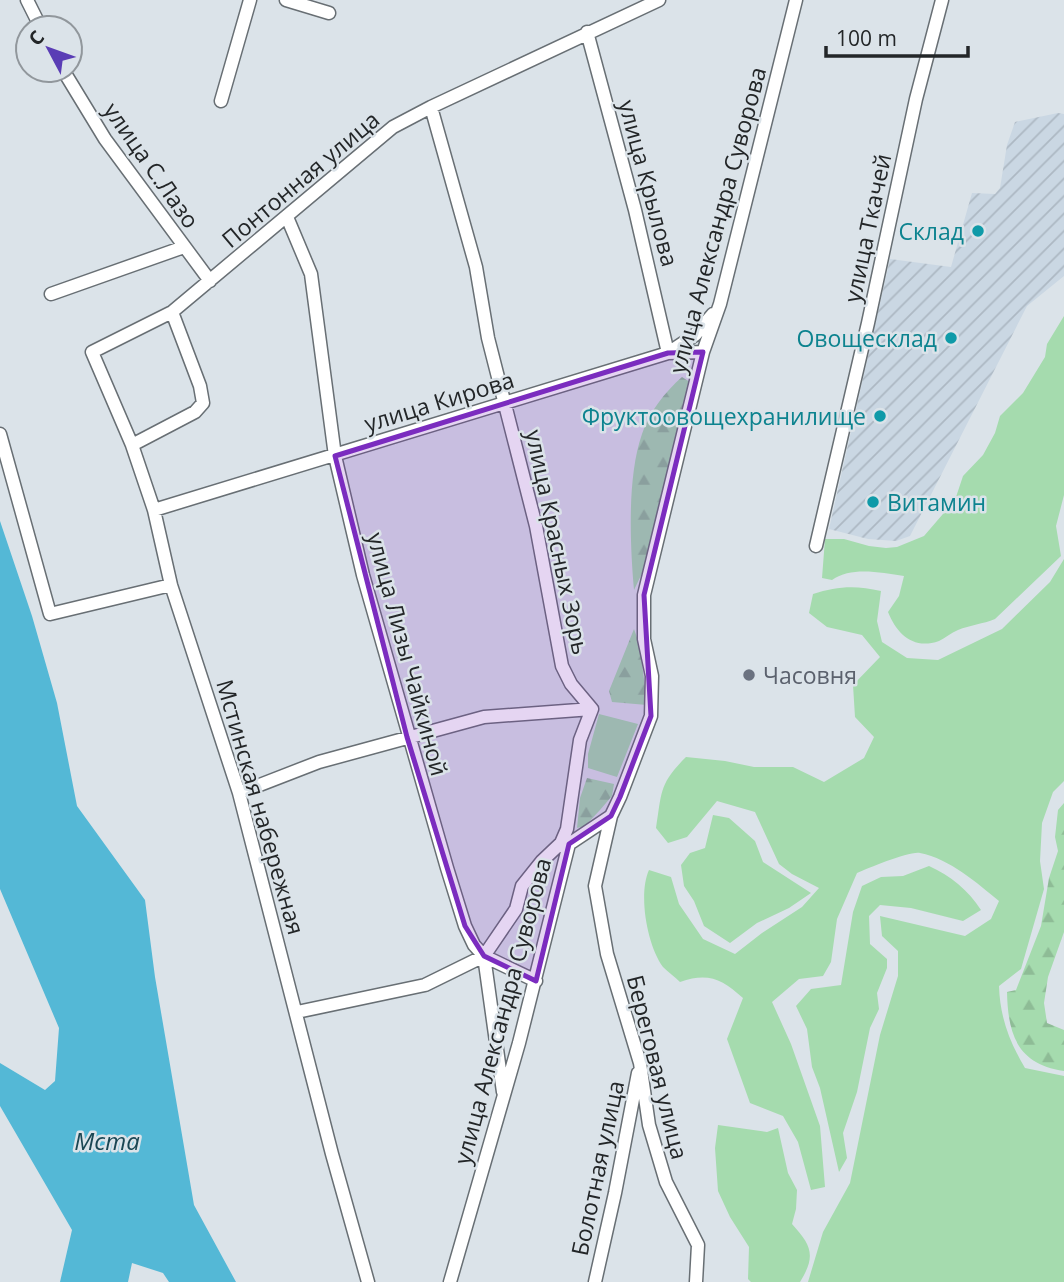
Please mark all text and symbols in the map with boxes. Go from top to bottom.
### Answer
north arrow [14,14,84,84]
scale bar [826,14,968,58]
text: 100 m [836,24,897,52]
text: С [22,25,50,51]
street label: улица Александра Суворова [661,63,773,377]
street label: улица С.Лазо [97,96,207,234]
street label: улица Крылова [611,96,687,270]
street label: Понтонная улица [214,103,386,255]
street label: улица Ткачей [836,151,898,305]
place label: Склад [898,215,964,247]
marker: Склад [970,223,986,239]
place label: Овощесклад [796,322,937,354]
marker: Овощесклад [943,330,959,346]
street label: улица Кирова [360,363,518,439]
place label: Фруктоовощехранилище [582,400,866,432]
marker: Фруктоовощехранилище [872,408,888,424]
street label: улица Красных Зорь [518,426,598,658]
place label: Витамин [887,486,986,518]
marker: Витамин [865,494,881,510]
street label: улица Лизы Чайкиной [360,529,456,779]
place label: Часовня [763,659,857,691]
marker: Часовня [741,667,757,683]
street label: Мстинская набережная [209,676,313,938]
street label: улица Александра Суворова [446,854,558,1168]
street label: Береговая улица [620,971,696,1163]
street label: Болотная улица [563,1077,631,1259]
water label: Мста [74,1124,140,1157]

